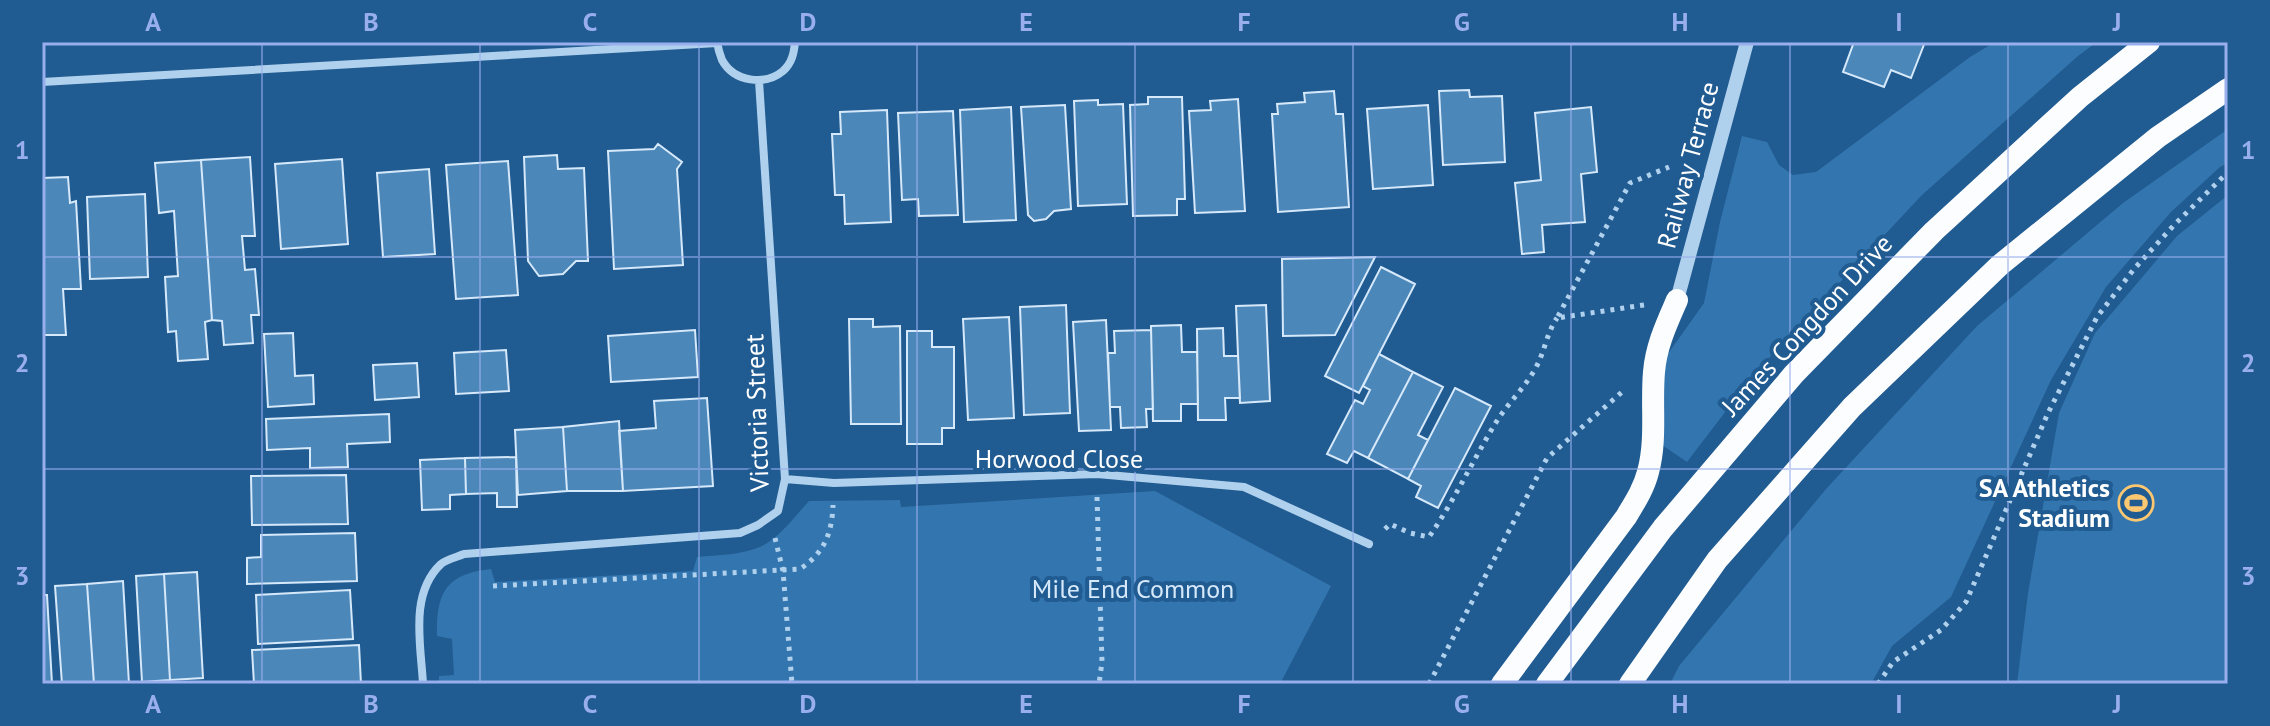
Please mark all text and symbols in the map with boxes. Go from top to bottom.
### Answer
text: A [145,5,161,38]
text: B [363,5,379,38]
text: C [583,5,597,38]
text: D [800,5,816,38]
text: E [1019,5,1033,38]
text: F [1237,5,1251,38]
text: G [1454,5,1470,38]
text: H [1672,5,1688,38]
text: I [1895,5,1903,38]
text: J [2112,5,2121,38]
street label: Railway Terrace [1649,78,1726,252]
text: 1 [15,133,29,166]
text: 1 [2241,133,2255,166]
street label: James Congdon Drive [1713,227,1899,423]
street label: Victoria Street [737,333,776,494]
text: 2 [15,346,29,379]
text: 2 [2241,346,2255,379]
street label: Horwood Close [975,442,1143,475]
place label: SA Athletics Stadium [1979,471,2110,534]
sports icon: SA Athletics Stadium [2117,484,2155,522]
text: 3 [15,559,29,592]
text: 3 [2241,559,2255,592]
park label: Mile End Common [1032,572,1234,605]
text: A [145,687,161,720]
text: B [363,687,379,720]
text: C [583,687,597,720]
text: D [800,687,816,720]
text: E [1019,687,1033,720]
text: F [1237,687,1251,720]
text: G [1454,687,1470,720]
text: H [1672,687,1688,720]
text: I [1895,687,1903,720]
text: J [2112,687,2121,720]

